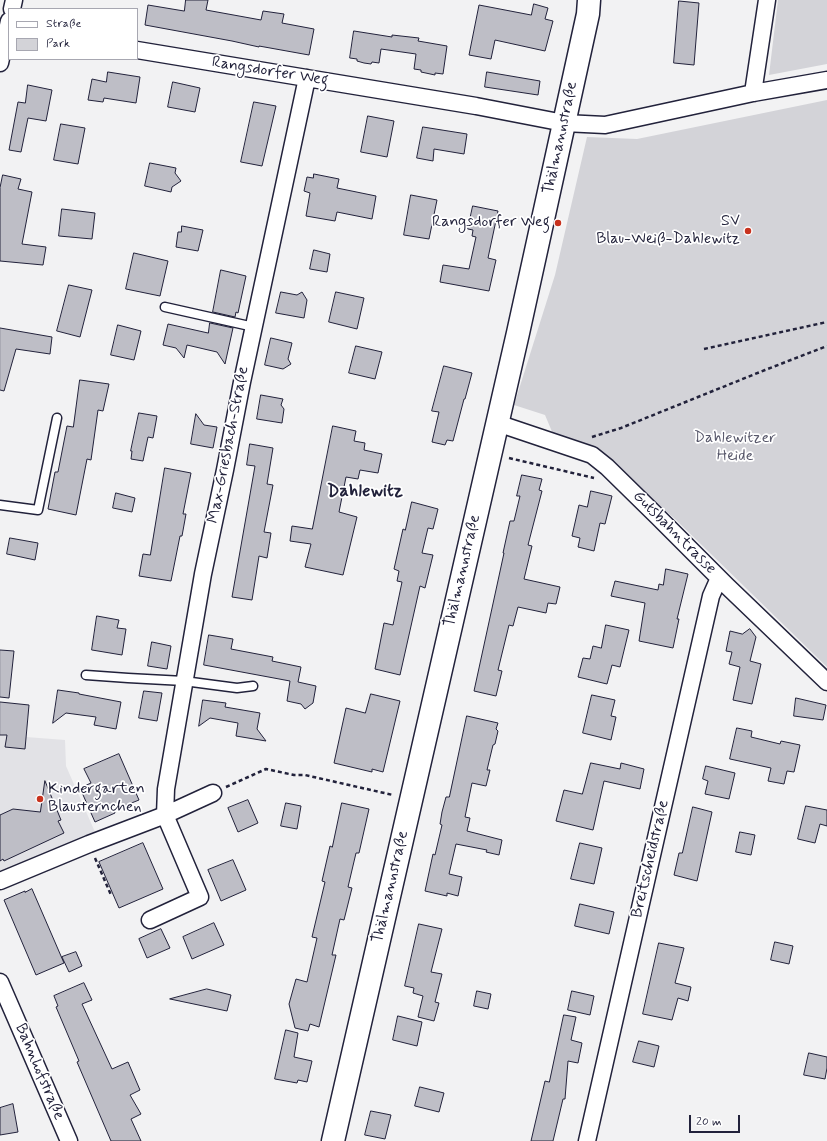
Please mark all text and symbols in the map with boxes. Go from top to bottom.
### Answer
legend [8,8,138,60]
text: Straße [46,16,81,32]
text: Park [46,36,70,52]
street label: Rangsdorfer Weg [210,53,330,91]
street label: Thälmannstraße [540,80,582,196]
place label: SV Blau-Weiß-Dahlewitz [596,212,740,250]
place label: Rangsdorfer Weg [432,213,550,233]
marker: Rangsdorfer Weg [553,218,563,228]
marker: SV Blau-Weiß-Dahlewitz [743,226,753,236]
street label: Max-Griesbach-Straße [204,365,254,525]
park label: Dahlewitzer Heide [694,429,776,467]
district label: Dahlewitz [327,481,403,503]
street label: Gutsbahntrasse [628,487,720,579]
street label: Thälmannstraße [441,513,485,629]
place label: Kindergarten Blausternchen [48,780,145,818]
marker: Kindergarten Blausternchen [35,794,45,804]
street label: Breitscheidstraße [628,798,674,920]
street label: Thälmannstraße [369,829,413,945]
street label: Bahnhofstraße [10,1021,68,1123]
scale bar [691,1107,742,1133]
text: 20 m [696,1114,722,1130]

